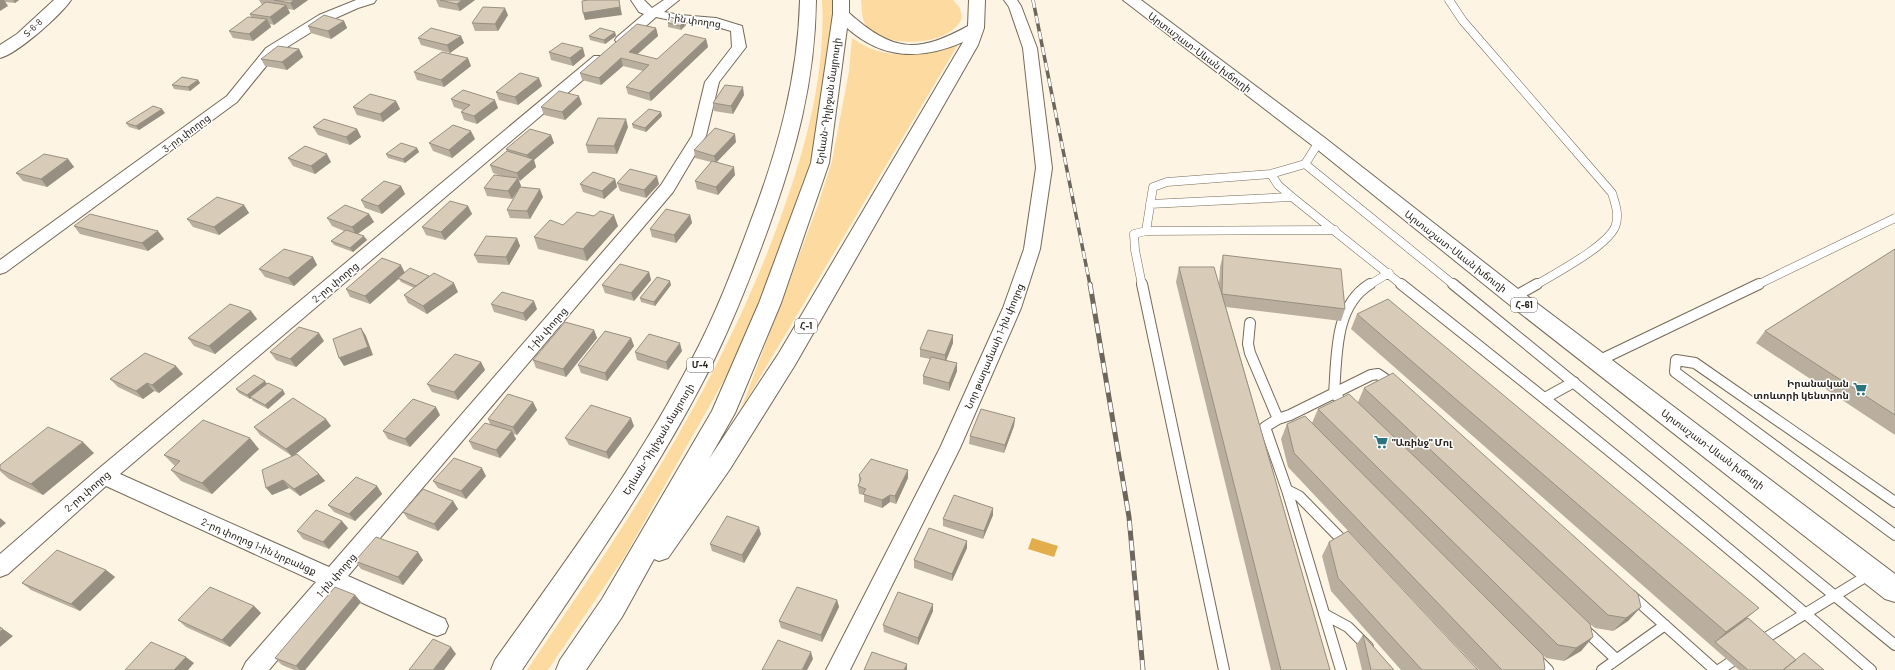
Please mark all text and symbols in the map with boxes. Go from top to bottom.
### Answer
street label: Արտաշատ-Սևան խճուղի [1146,9,1254,95]
street label: 1-ին փողոց [666,10,722,30]
street label: Տ-6-8 [21,16,45,39]
street label: Երևան-Դիլիջան մայրուղի [813,37,843,165]
street label: 3-րդ փողոց [160,111,212,155]
street label: Արտաշատ-Սևան խճուղի [1403,207,1509,295]
street label: 2-րդ փողոց [309,259,361,305]
street label: Նոր թաղամասի 1-ին փողոց [962,282,1026,410]
road number: Հ-61 [1511,298,1537,312]
street label: 1-ին փողոց [525,305,569,353]
road number: Հ-1 [795,319,817,333]
road number: Մ-4 [687,358,713,372]
place label: Իրանական տոևտրի կենտրոն [1753,377,1849,401]
street label: Երևան-Դիլիջան մայրուղի [620,381,696,497]
supermarket icon: Իրանական տոևտրի կենտրոն [1852,381,1868,397]
street label: Արտաշատ-Սևան խճուղի [1659,406,1767,492]
supermarket icon: "Առինջ" Մոլ [1373,434,1389,450]
place label: "Առինջ" Մոլ [1392,436,1453,448]
street label: 2-րդ փողոց [62,468,112,514]
street label: 2-րդ փողոց 1-ին նրբանցք [199,515,319,577]
street label: 1-ին փողոց [314,551,358,599]

